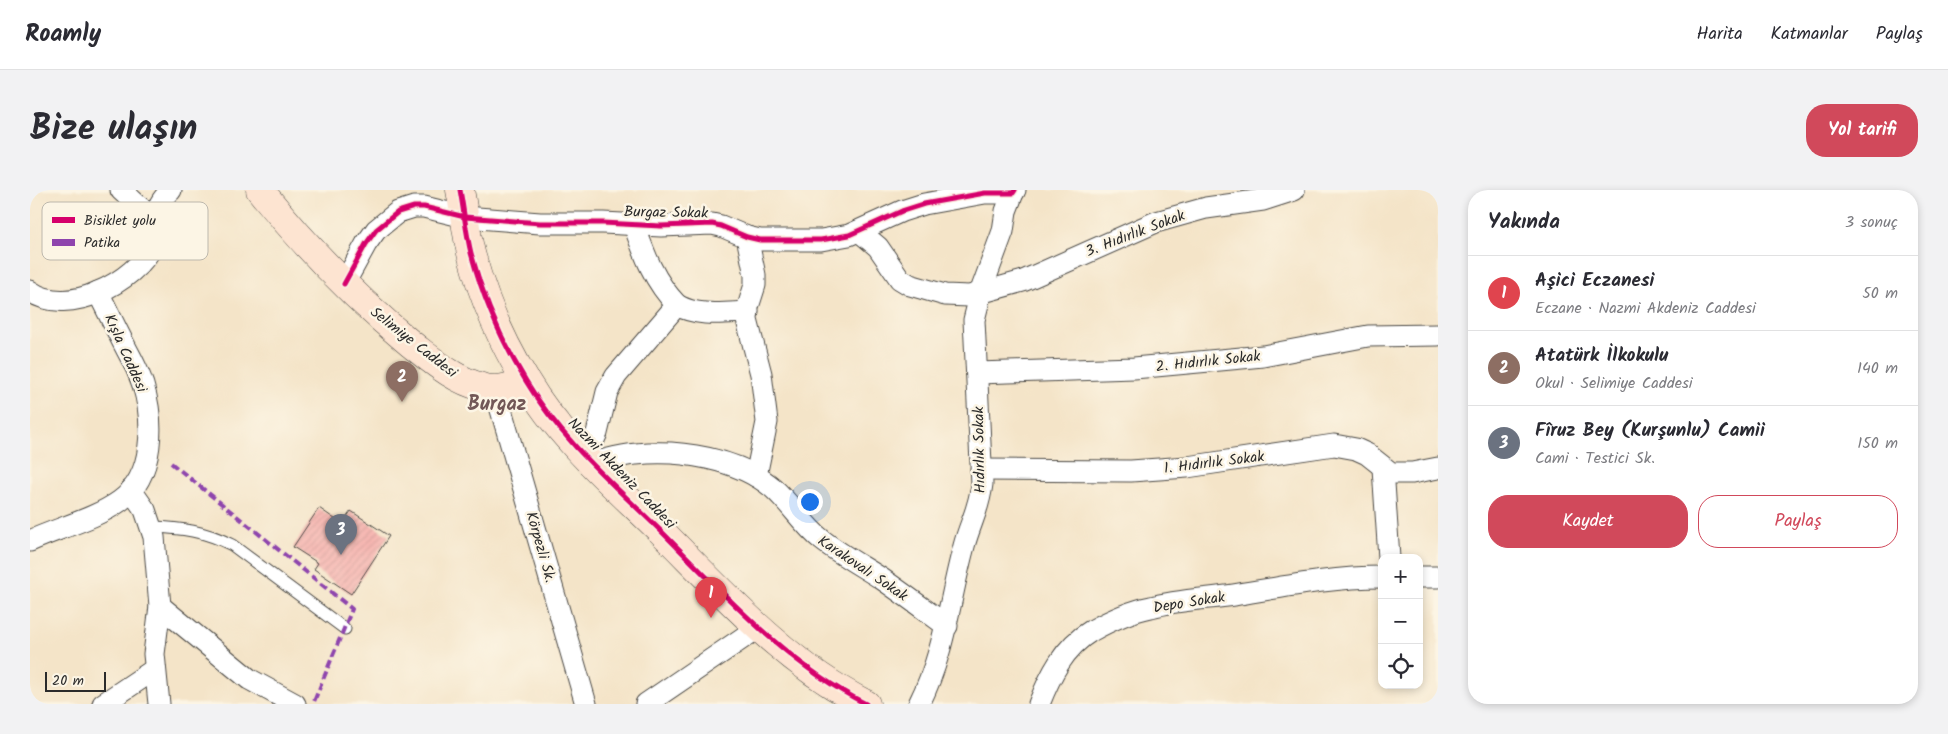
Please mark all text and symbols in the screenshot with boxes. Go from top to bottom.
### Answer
text: Roamly [25,15,101,54]
text: Harita [1696,20,1743,49]
text: Katmanlar [1771,20,1848,49]
text: Paylaş [1876,20,1923,49]
text: Bize ulaşın [30,102,197,158]
button: Yol tarifi [1806,104,1918,157]
street label: Burgaz Sokak [624,200,709,226]
legend [42,202,208,260]
street label: 3. Hıdırlık Sokak [1082,204,1190,264]
text: Yakında [1488,206,1560,239]
text: Bisiklet yolu [84,210,156,232]
text: 3 sonuç [1845,210,1898,235]
text: Patika [84,232,120,254]
text: Aşici Eczanesi [1535,266,1655,296]
text: 1 [1502,281,1506,306]
text: 50 m [1862,281,1898,306]
text: Eczane · Nazmi Akdeniz Caddesi [1535,296,1756,321]
street label: Selimiye Caddesi [365,301,463,385]
street label: Kışla Caddesi [97,310,154,398]
text: Atatürk İlkokulu [1535,341,1668,371]
street label: 2. Hıdırlık Sokak [1155,344,1263,379]
text: 2 [1499,356,1509,381]
text: 140 m [1857,356,1898,381]
pin: 2 [386,361,418,402]
text: Okul · Selimiye Caddesi [1535,371,1693,396]
district label: Burgaz [468,389,526,421]
street label: Hıdırlık Sokak [967,405,993,494]
street label: Nazmi Akdeniz Caddesi [561,412,682,536]
text: Fîruz Bey (Kurşunlu) Camii [1535,416,1765,446]
text: 3 [1500,431,1508,456]
text: 150 m [1857,431,1898,456]
street label: 1. Hıdırlık Sokak [1162,445,1267,481]
text: Cami · Testici Sk. [1535,446,1655,471]
your location [797,489,823,515]
button: Kaydet [1488,495,1688,548]
button: Paylaş [1698,495,1898,548]
street label: Körpezli Sk. [518,509,562,586]
pin: 3 [325,514,357,555]
street label: Karakovalı Sokak [812,530,913,609]
map controls [1378,554,1423,689]
button: + [1378,554,1423,599]
pin: 1 [695,577,727,618]
street label: Depo Sokak [1152,585,1228,620]
button: − [1378,599,1423,644]
button: locate [1378,644,1423,689]
scale bar [45,669,106,692]
text: 20 m [52,670,84,692]

